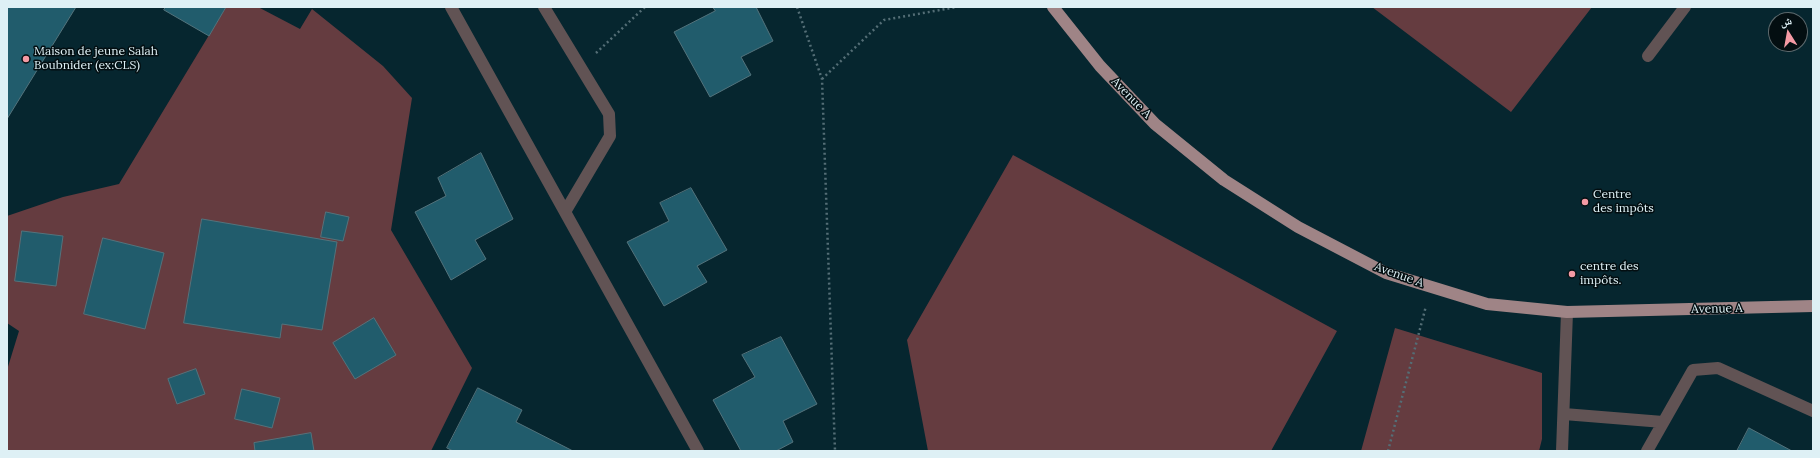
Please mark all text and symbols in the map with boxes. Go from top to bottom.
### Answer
north arrow [1768,12,1808,52]
text: ش [1779,13,1793,29]
place label: Maison de jeune Salah Boubnider (ex:CLS) [34,45,158,73]
marker: Maison de jeune Salah Boubnider (ex:CLS) [21,54,31,64]
street label: Avenue A [1108,75,1154,121]
place label: Centre des impôts [1593,188,1654,216]
marker: Centre des impôts [1580,197,1590,207]
street label: Avenue A [1372,259,1426,291]
place label: centre des impôts. [1580,260,1639,288]
marker: centre des impôts. [1567,269,1577,279]
street label: Avenue A [1691,301,1743,317]

